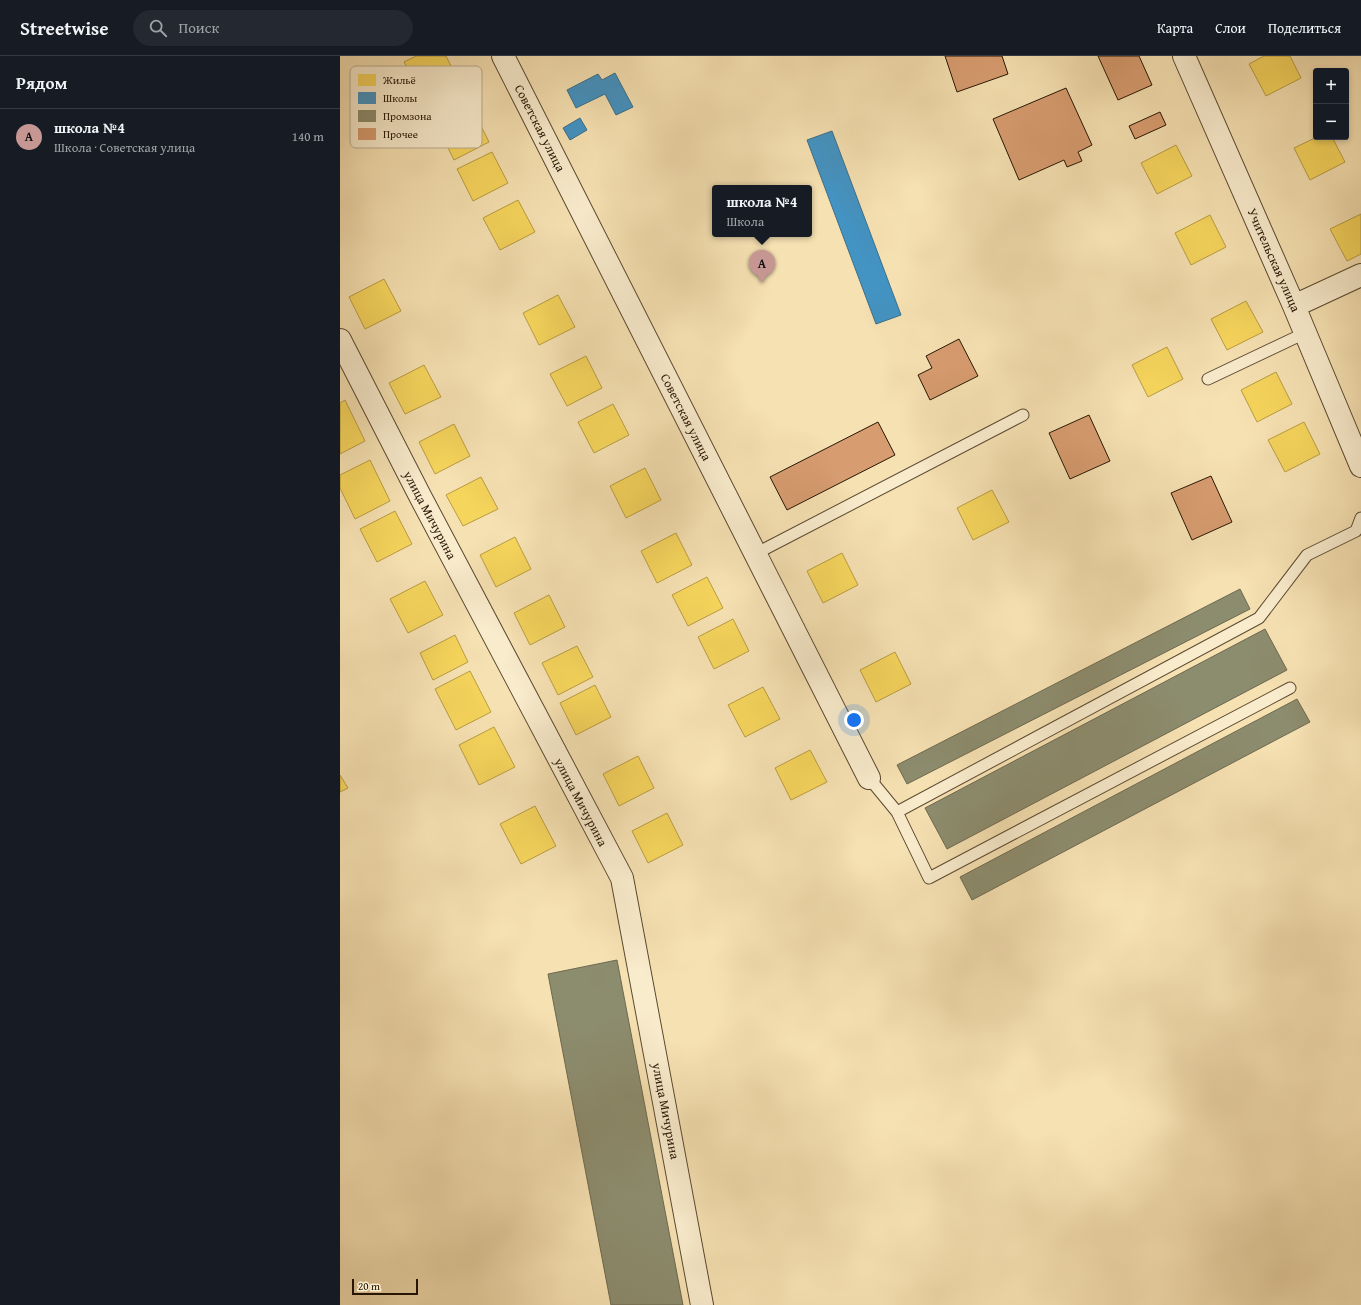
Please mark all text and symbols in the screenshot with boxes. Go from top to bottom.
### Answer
search box [133,10,413,46]
text: Streetwise [20,14,109,42]
icon: search [147,17,169,39]
text: Поиск [179,17,219,38]
text: Карта [1157,18,1193,38]
text: Слои [1215,18,1246,38]
text: Поделиться [1268,18,1341,38]
legend [350,66,482,148]
map controls [1313,68,1349,140]
button: + [1313,68,1349,104]
text: Рядом [16,70,67,95]
text: Жильё [382,72,416,88]
street label: Советская улица [510,81,571,176]
text: Школы [383,90,418,106]
button: − [1313,104,1349,140]
text: Промзона [383,108,432,124]
text: школа №4 [54,117,125,138]
text: Прочее [383,126,418,142]
text: A [25,127,33,146]
text: 140 m [292,127,324,146]
text: Школа · Советская улица [54,138,195,157]
popup [712,185,812,237]
text: школа №4 [726,191,798,212]
street label: Учительская улица [1243,205,1306,316]
text: Школа [726,212,764,231]
pin: A [749,250,775,283]
street label: Советская улица [656,370,717,465]
street label: улица Мичурина [398,466,462,563]
your location [844,710,864,730]
street label: улица Мичурина [549,753,613,850]
street label: улица Мичурина [647,1060,685,1162]
scale bar [352,1277,418,1296]
text: 20 m [358,1278,380,1294]

